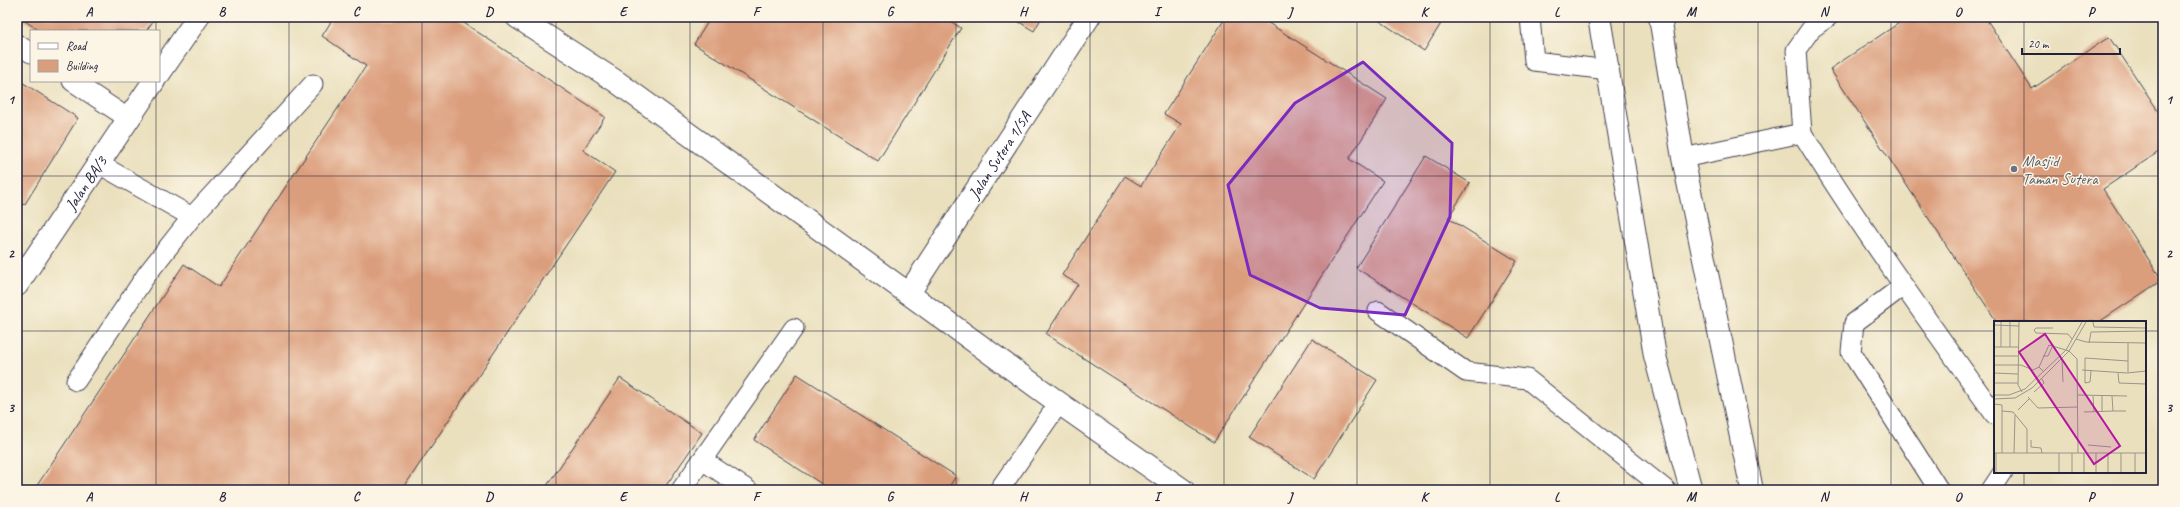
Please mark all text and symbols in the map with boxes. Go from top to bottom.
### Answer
text: A [86,4,94,20]
text: B [219,4,227,20]
text: C [353,4,361,20]
text: D [485,4,494,20]
text: E [620,4,629,20]
text: F [753,4,762,20]
text: G [887,4,895,20]
text: H [1019,4,1029,20]
text: I [1154,4,1163,20]
text: J [1287,4,1294,20]
text: K [1421,4,1431,20]
text: L [1554,4,1561,20]
text: M [1686,4,1697,20]
text: N [1820,4,1831,20]
text: O [1955,4,1964,20]
text: P [2088,4,2097,20]
legend [30,30,160,82]
scale bar [2022,30,2120,56]
text: 20 m [2028,36,2050,52]
text: Road [66,38,88,54]
text: Building [66,58,98,74]
text: 1 [8,92,16,108]
text: 1 [2166,92,2174,108]
street label: Jalan Sutera 1/5A [964,107,1036,204]
street label: Jalan BA/3 [61,151,113,215]
place label: Masjid Taman Sutera [2022,151,2099,189]
marker: Masjid Taman Sutera [2009,164,2019,174]
text: 2 [8,246,15,262]
text: 2 [2166,246,2173,262]
inset map [1994,321,2146,473]
text: 3 [8,400,15,416]
text: 3 [2166,400,2173,416]
text: A [86,489,94,505]
text: B [219,489,227,505]
text: C [353,489,361,505]
text: D [485,489,494,505]
text: E [620,489,629,505]
text: F [753,489,762,505]
text: G [887,489,895,505]
text: H [1019,489,1029,505]
text: I [1154,489,1163,505]
text: J [1287,489,1294,505]
text: K [1421,489,1431,505]
text: L [1554,489,1561,505]
text: M [1686,489,1697,505]
text: N [1820,489,1831,505]
text: O [1955,489,1964,505]
text: P [2088,489,2097,505]

